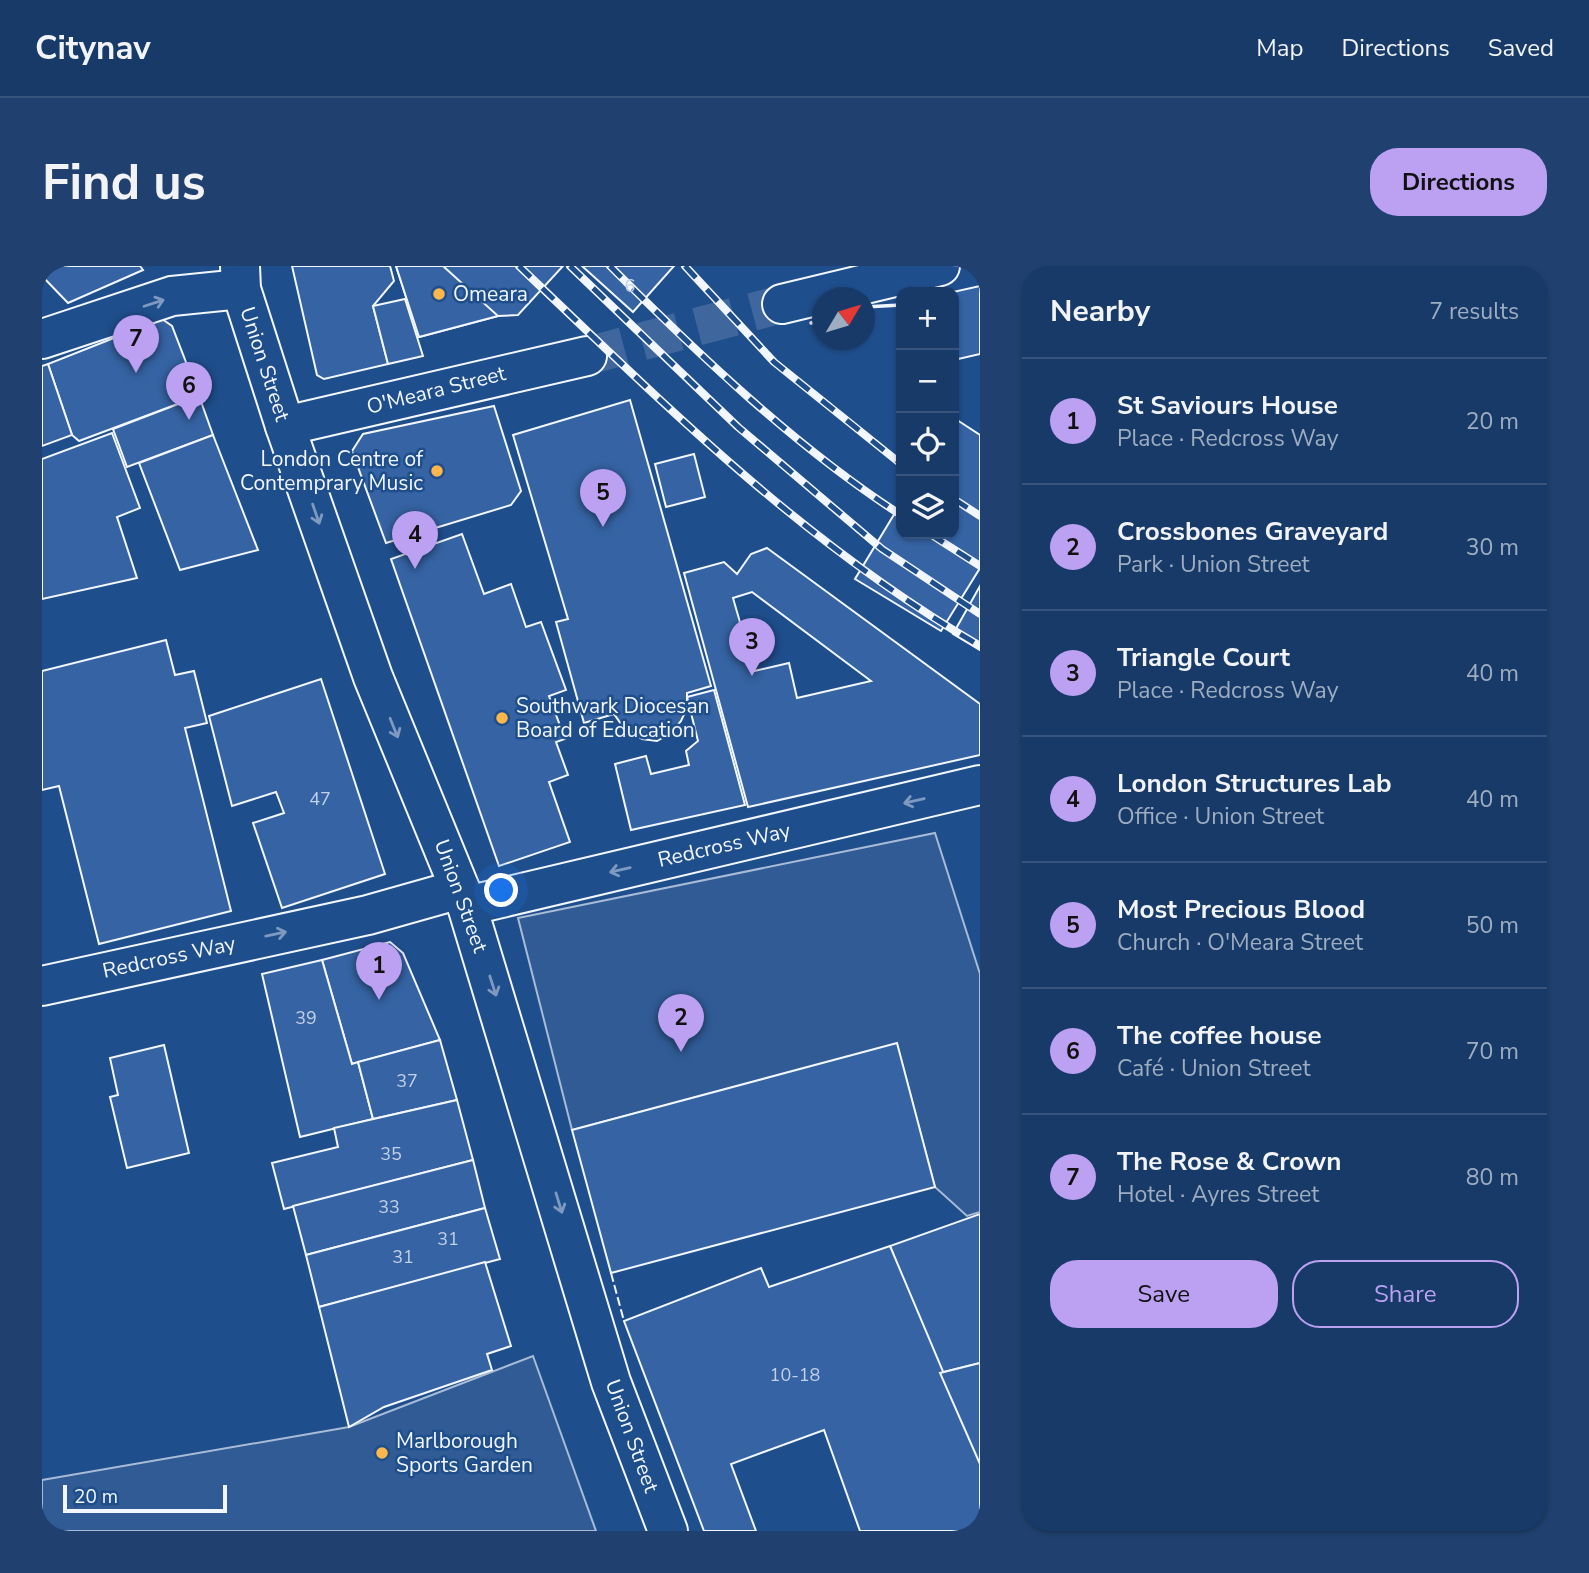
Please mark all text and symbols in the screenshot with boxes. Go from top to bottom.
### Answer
text: Citynav [35,26,151,71]
text: Map [1256,32,1303,64]
text: Directions [1341,32,1450,64]
text: Saved [1488,32,1554,64]
button: Directions [1370,148,1547,216]
text: Find us [42,149,206,216]
house number: 6 [625,274,635,298]
place label: Omeara [453,280,528,308]
marker: Omeara [431,286,447,302]
north arrow [812,287,875,350]
map controls [896,287,959,539]
button: + [896,287,959,350]
text: Nearby [1050,291,1150,332]
one-way arrow [142,295,164,308]
text: 7 results [1429,296,1519,327]
street label: Union Street [233,303,297,425]
pin: 7 [113,315,159,373]
button: − [896,350,959,413]
street label: O'Meara Street [364,359,509,421]
pin: 6 [166,362,212,420]
text: St Saviours House [1117,388,1338,423]
text: 1 [1066,406,1080,437]
text: 20 m [1466,406,1519,437]
button: locate [896,413,959,476]
text: Place · Redcross Way [1117,423,1339,454]
place label: London Centre of Contemprary Music [240,445,424,497]
marker: London Centre of Contemprary Music [429,463,445,479]
pin: 5 [580,469,626,527]
button: layers [896,476,959,539]
one-way arrow [311,502,323,524]
pin: 4 [392,511,438,569]
text: Crossbones Graveyard [1117,514,1388,549]
text: 2 [1066,532,1080,563]
text: 30 m [1466,532,1519,563]
text: Park · Union Street [1117,549,1310,580]
pin: 3 [729,618,775,676]
text: Triangle Court [1117,640,1290,675]
text: 3 [1066,658,1080,689]
text: 40 m [1466,658,1519,689]
text: Place · Redcross Way [1117,675,1339,706]
place label: Southwark Diocesan Board of Education [516,692,710,744]
marker: Southwark Diocesan Board of Education [494,710,510,726]
one-way arrow [388,716,401,738]
text: London Structures Lab [1117,766,1392,801]
text: 4 [1066,784,1080,815]
text: 40 m [1466,784,1519,815]
house number: 47 [309,787,331,811]
one-way arrow [903,795,925,808]
text: Office · Union Street [1117,801,1324,832]
street label: Redcross Way [655,816,793,874]
street label: Union Street [428,836,495,957]
one-way arrow [610,864,632,877]
your location [484,873,518,907]
text: Most Precious Blood [1117,892,1365,927]
text: 5 [1066,910,1080,941]
text: 50 m [1466,910,1519,941]
one-way arrow [264,927,287,941]
text: Church · O'Meara Street [1117,927,1363,958]
street label: Redcross Way [100,929,238,985]
pin: 1 [356,942,402,1000]
one-way arrow [487,974,500,996]
pin: 2 [658,994,704,1052]
house number: 39 [295,1006,317,1030]
text: The coffee house [1117,1018,1322,1053]
text: 6 [1066,1036,1080,1067]
text: 70 m [1466,1036,1519,1067]
text: Café · Union Street [1117,1053,1311,1084]
house number: 37 [396,1069,418,1093]
house number: 35 [380,1142,402,1166]
text: The Rose & Crown [1117,1144,1341,1179]
text: 7 [1066,1162,1080,1193]
text: 80 m [1466,1162,1519,1193]
text: Hotel · Ayres Street [1117,1179,1319,1210]
one-way arrow [554,1192,567,1214]
house number: 33 [378,1195,400,1219]
house number: 31 [437,1227,459,1251]
house number: 31 [392,1245,414,1269]
button: Save [1050,1260,1278,1328]
button: Share [1292,1260,1519,1328]
house number: 10-18 [770,1363,820,1387]
street label: Union Street [599,1376,666,1497]
place label: Marlborough Sports Garden [396,1427,533,1479]
marker: Marlborough Sports Garden [374,1445,390,1461]
scale bar [63,1482,228,1514]
text: 20 m [74,1484,118,1510]

